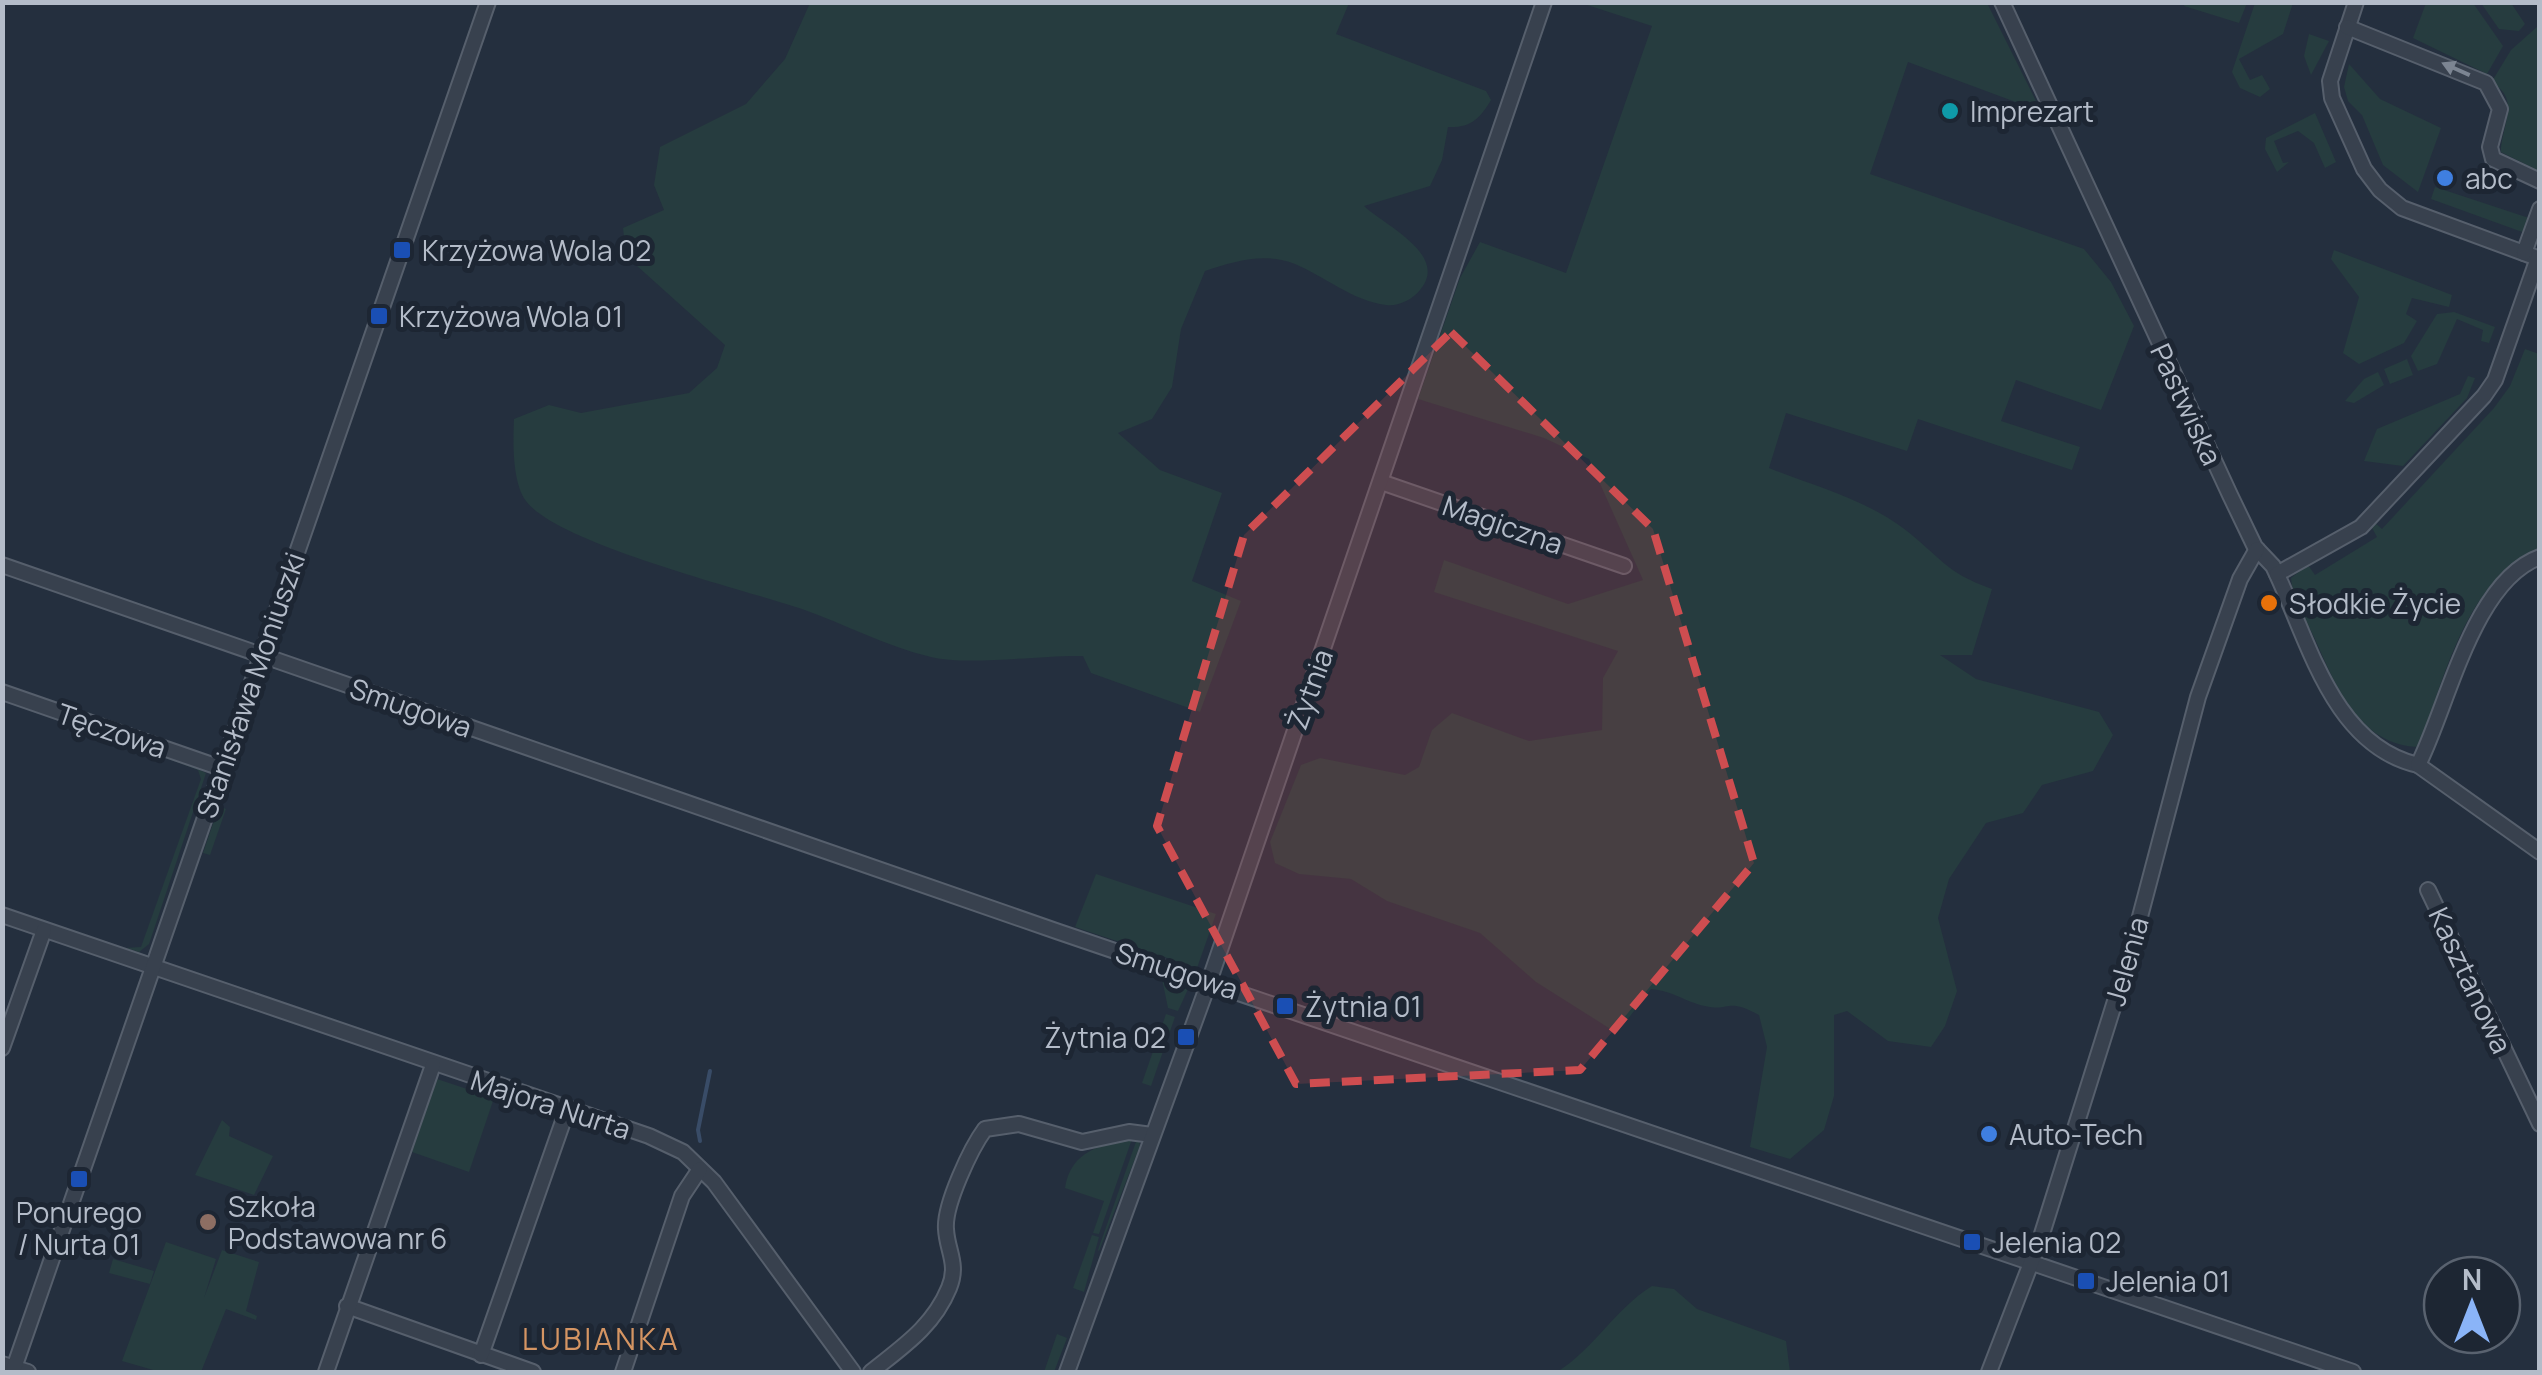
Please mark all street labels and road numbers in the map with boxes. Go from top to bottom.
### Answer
street label: Pastwiska [2142,337,2232,471]
street label: Magiczna [1438,486,1568,562]
street label: Stanisława Moniuszki [187,547,313,823]
street label: Żytnia [1277,643,1341,735]
street label: Smugowa [345,668,477,746]
street label: Tęczowa [53,694,171,766]
street label: Kasztanowa [2421,901,2521,1059]
street label: Jelenia [2095,912,2157,1010]
street label: Smugowa [1111,932,1243,1008]
street label: Majora Nurta [466,1060,636,1148]

